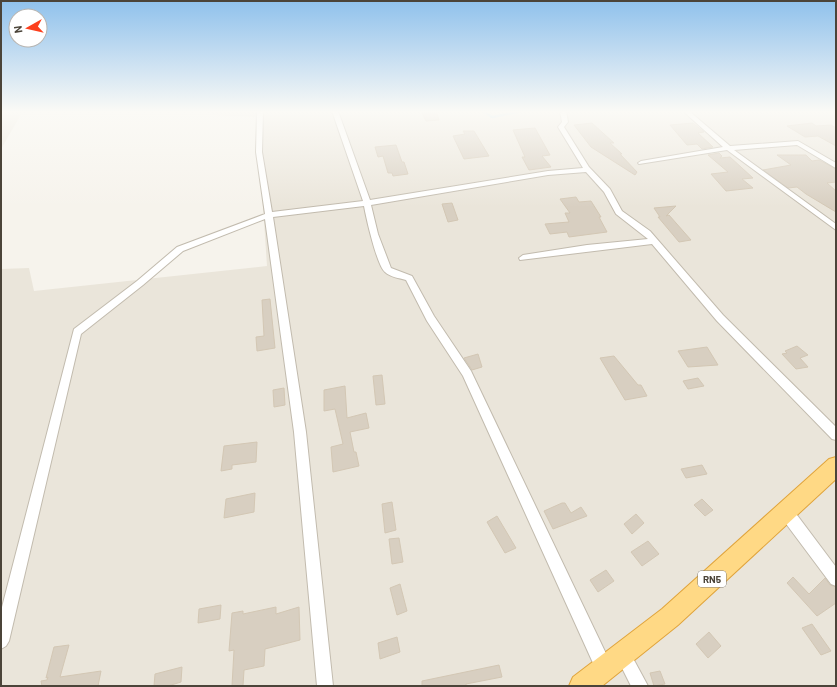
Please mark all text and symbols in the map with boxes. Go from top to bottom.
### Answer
north arrow [8,8,48,48]
text: N [11,25,25,34]
road number: RN5 [698,571,726,587]

